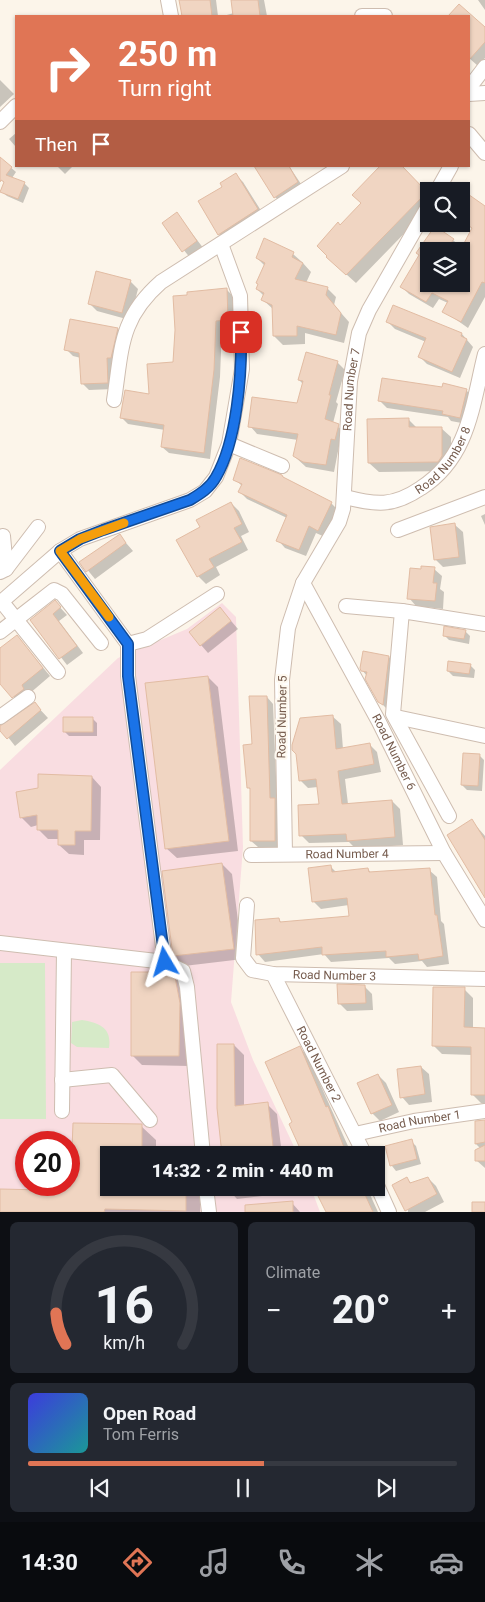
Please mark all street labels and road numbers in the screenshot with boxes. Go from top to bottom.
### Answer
street label: Road Number 7 [340,347,363,431]
street label: Road Number 8 [413,424,473,497]
street label: Road Number 5 [274,675,290,759]
street label: Road Number 6 [369,712,419,793]
street label: Road Number 4 [305,847,389,861]
street label: Road Number 3 [293,967,376,983]
street label: Road Number 2 [294,1024,344,1105]
street label: Road Number 1 [377,1107,462,1136]

